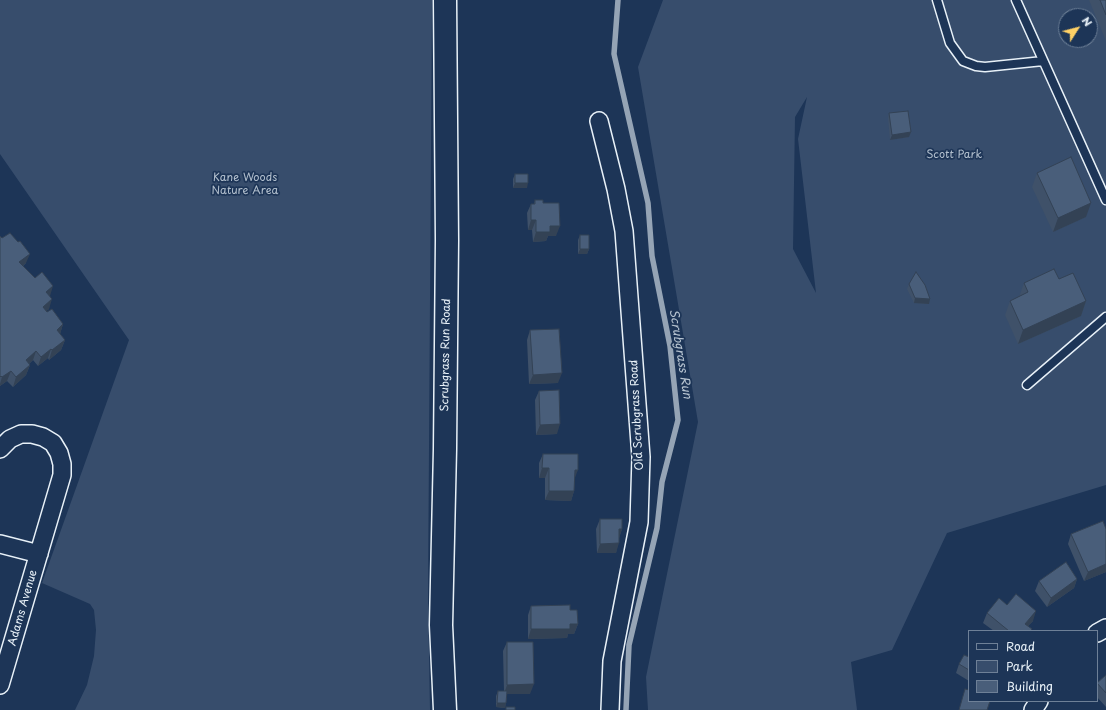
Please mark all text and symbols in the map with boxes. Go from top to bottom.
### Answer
north arrow [1058,8,1098,48]
text: N [1078,13,1097,30]
park label: Scott Park [926,148,982,162]
park label: Kane Woods Nature Area [212,171,278,197]
street label: Scrubgrass Run Road [438,298,454,412]
water label: Scrubgrass Run [666,308,694,400]
street label: Old Scrubgrass Road [628,359,646,471]
street label: Adams Avenue [6,568,40,648]
legend [968,630,1098,702]
text: Road [1006,637,1035,655]
text: Park [1006,657,1033,675]
text: Building [1006,677,1053,695]

